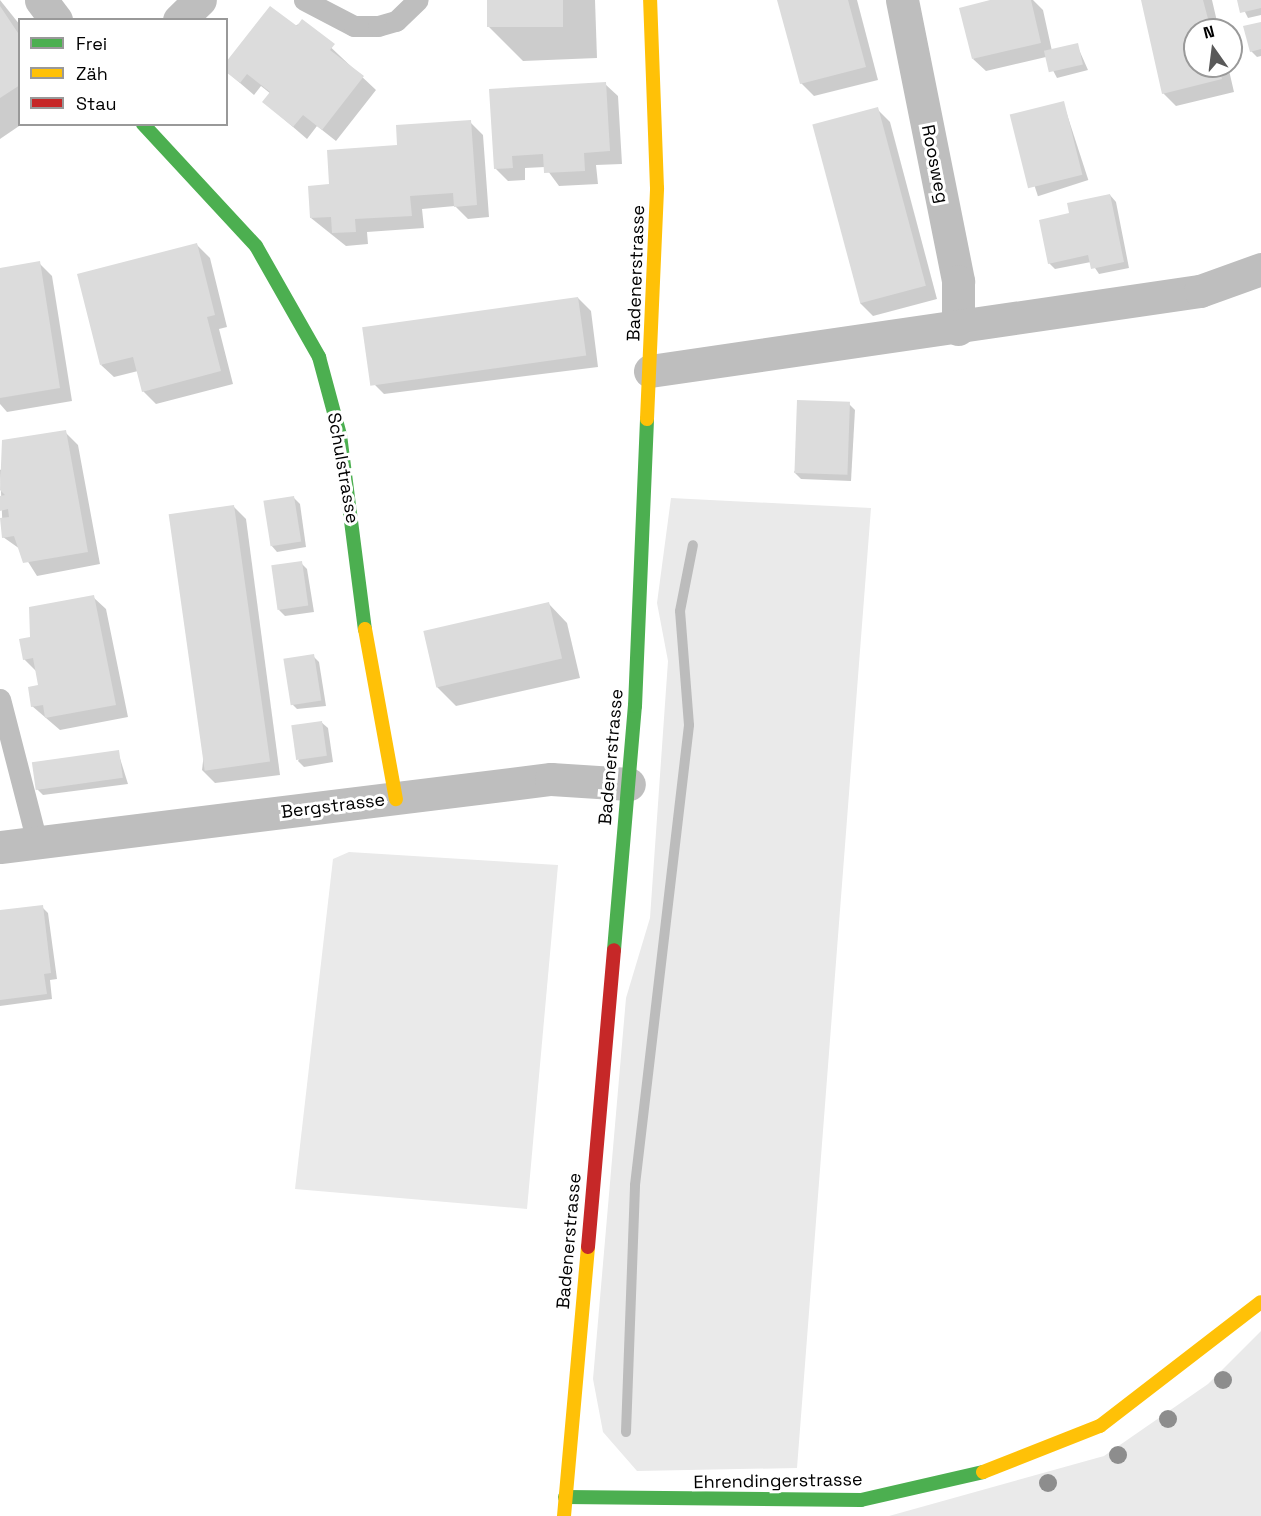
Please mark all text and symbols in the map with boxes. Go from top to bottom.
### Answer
legend [18,18,228,126]
north arrow [1183,18,1243,78]
text: N [1201,21,1217,43]
text: Frei [76,32,107,55]
text: Zäh [76,62,108,85]
text: Stau [76,92,116,115]
street label: Roosweg [917,123,953,205]
street label: Badenerstrasse [623,204,649,342]
street label: Schulstrasse [323,411,363,525]
street label: Badenerstrasse [594,688,628,826]
street label: Bergstrasse [280,789,386,823]
street label: Badenerstrasse [552,1172,586,1310]
street label: Ehrendingerstrasse [693,1469,863,1493]

